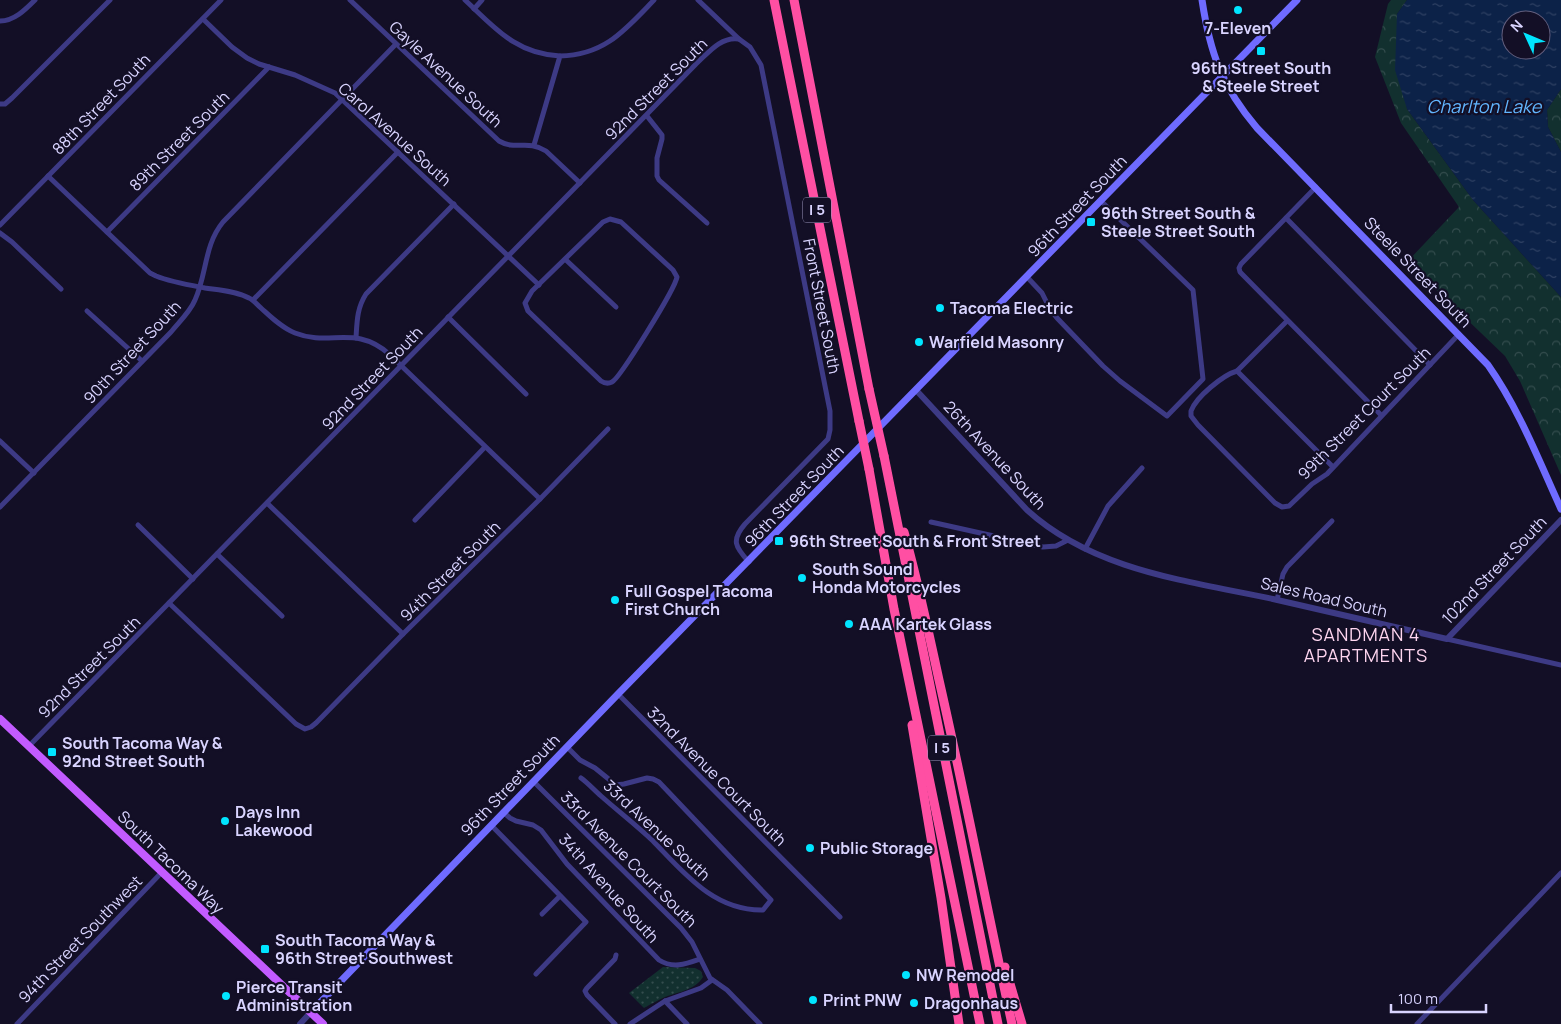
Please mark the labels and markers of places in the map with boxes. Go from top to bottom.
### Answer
marker: 7-Eleven [1232,4,1244,16]
place label: 7-Eleven [1205,17,1271,39]
marker: 96th Street South & Steele Street [1255,45,1267,57]
place label: 96th Street South & Steele Street [1191,57,1331,97]
place label: 96th Street South & Steele Street South [1101,202,1256,242]
marker: 96th Street South & Steele Street South [1085,216,1097,228]
place label: Tacoma Electric [950,297,1073,319]
marker: Tacoma Electric [934,302,946,314]
place label: Warfield Masonry [929,331,1064,353]
marker: Warfield Masonry [913,336,925,348]
place label: 96th Street South & Front Street [789,530,1041,552]
marker: 96th Street South & Front Street [773,535,785,547]
place label: South Sound Honda Motorcycles [812,558,961,598]
marker: South Sound Honda Motorcycles [796,572,808,584]
place label: Full Gospel Tacoma First Church [625,580,773,620]
marker: Full Gospel Tacoma First Church [609,594,621,606]
place label: AAA Kartek Glass [859,613,992,635]
marker: AAA Kartek Glass [843,618,855,630]
place label: South Tacoma Way & 92nd Street South [62,732,223,772]
marker: South Tacoma Way & 92nd Street South [46,746,58,758]
place label: Days Inn Lakewood [235,801,313,841]
marker: Days Inn Lakewood [219,815,231,827]
place label: Public Storage [820,837,934,859]
marker: Public Storage [804,842,816,854]
place label: South Tacoma Way & 96th Street Southwest [275,929,453,969]
marker: South Tacoma Way & 96th Street Southwest [259,943,271,955]
place label: NW Remodel [916,964,1014,986]
marker: NW Remodel [900,969,912,981]
place label: Pierce Transit Administration [236,976,352,1016]
place label: Print PNW [823,989,902,1011]
marker: Pierce Transit Administration [220,990,232,1002]
place label: Dragonhaus [924,992,1019,1014]
marker: Print PNW [807,994,819,1006]
marker: Dragonhaus [908,997,920,1009]

